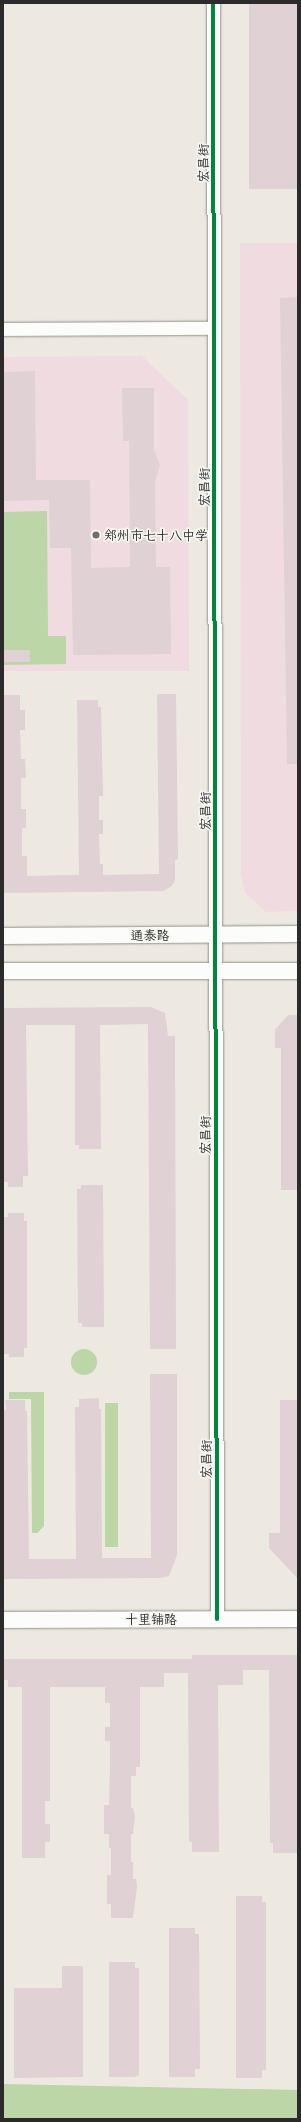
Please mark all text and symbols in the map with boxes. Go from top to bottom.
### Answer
street label: 宏昌街 [195,144,211,182]
street label: 宏昌街 [196,468,212,506]
place label: 郑州市七十八中学 [104,527,208,543]
marker: 郑州市七十八中学 [91,530,101,540]
street label: 宏昌街 [197,792,213,830]
street label: 通泰路 [131,927,169,943]
street label: 宏昌街 [197,1116,213,1154]
street label: 宏昌街 [198,1440,214,1478]
street label: 十里铺路 [125,1611,177,1627]

